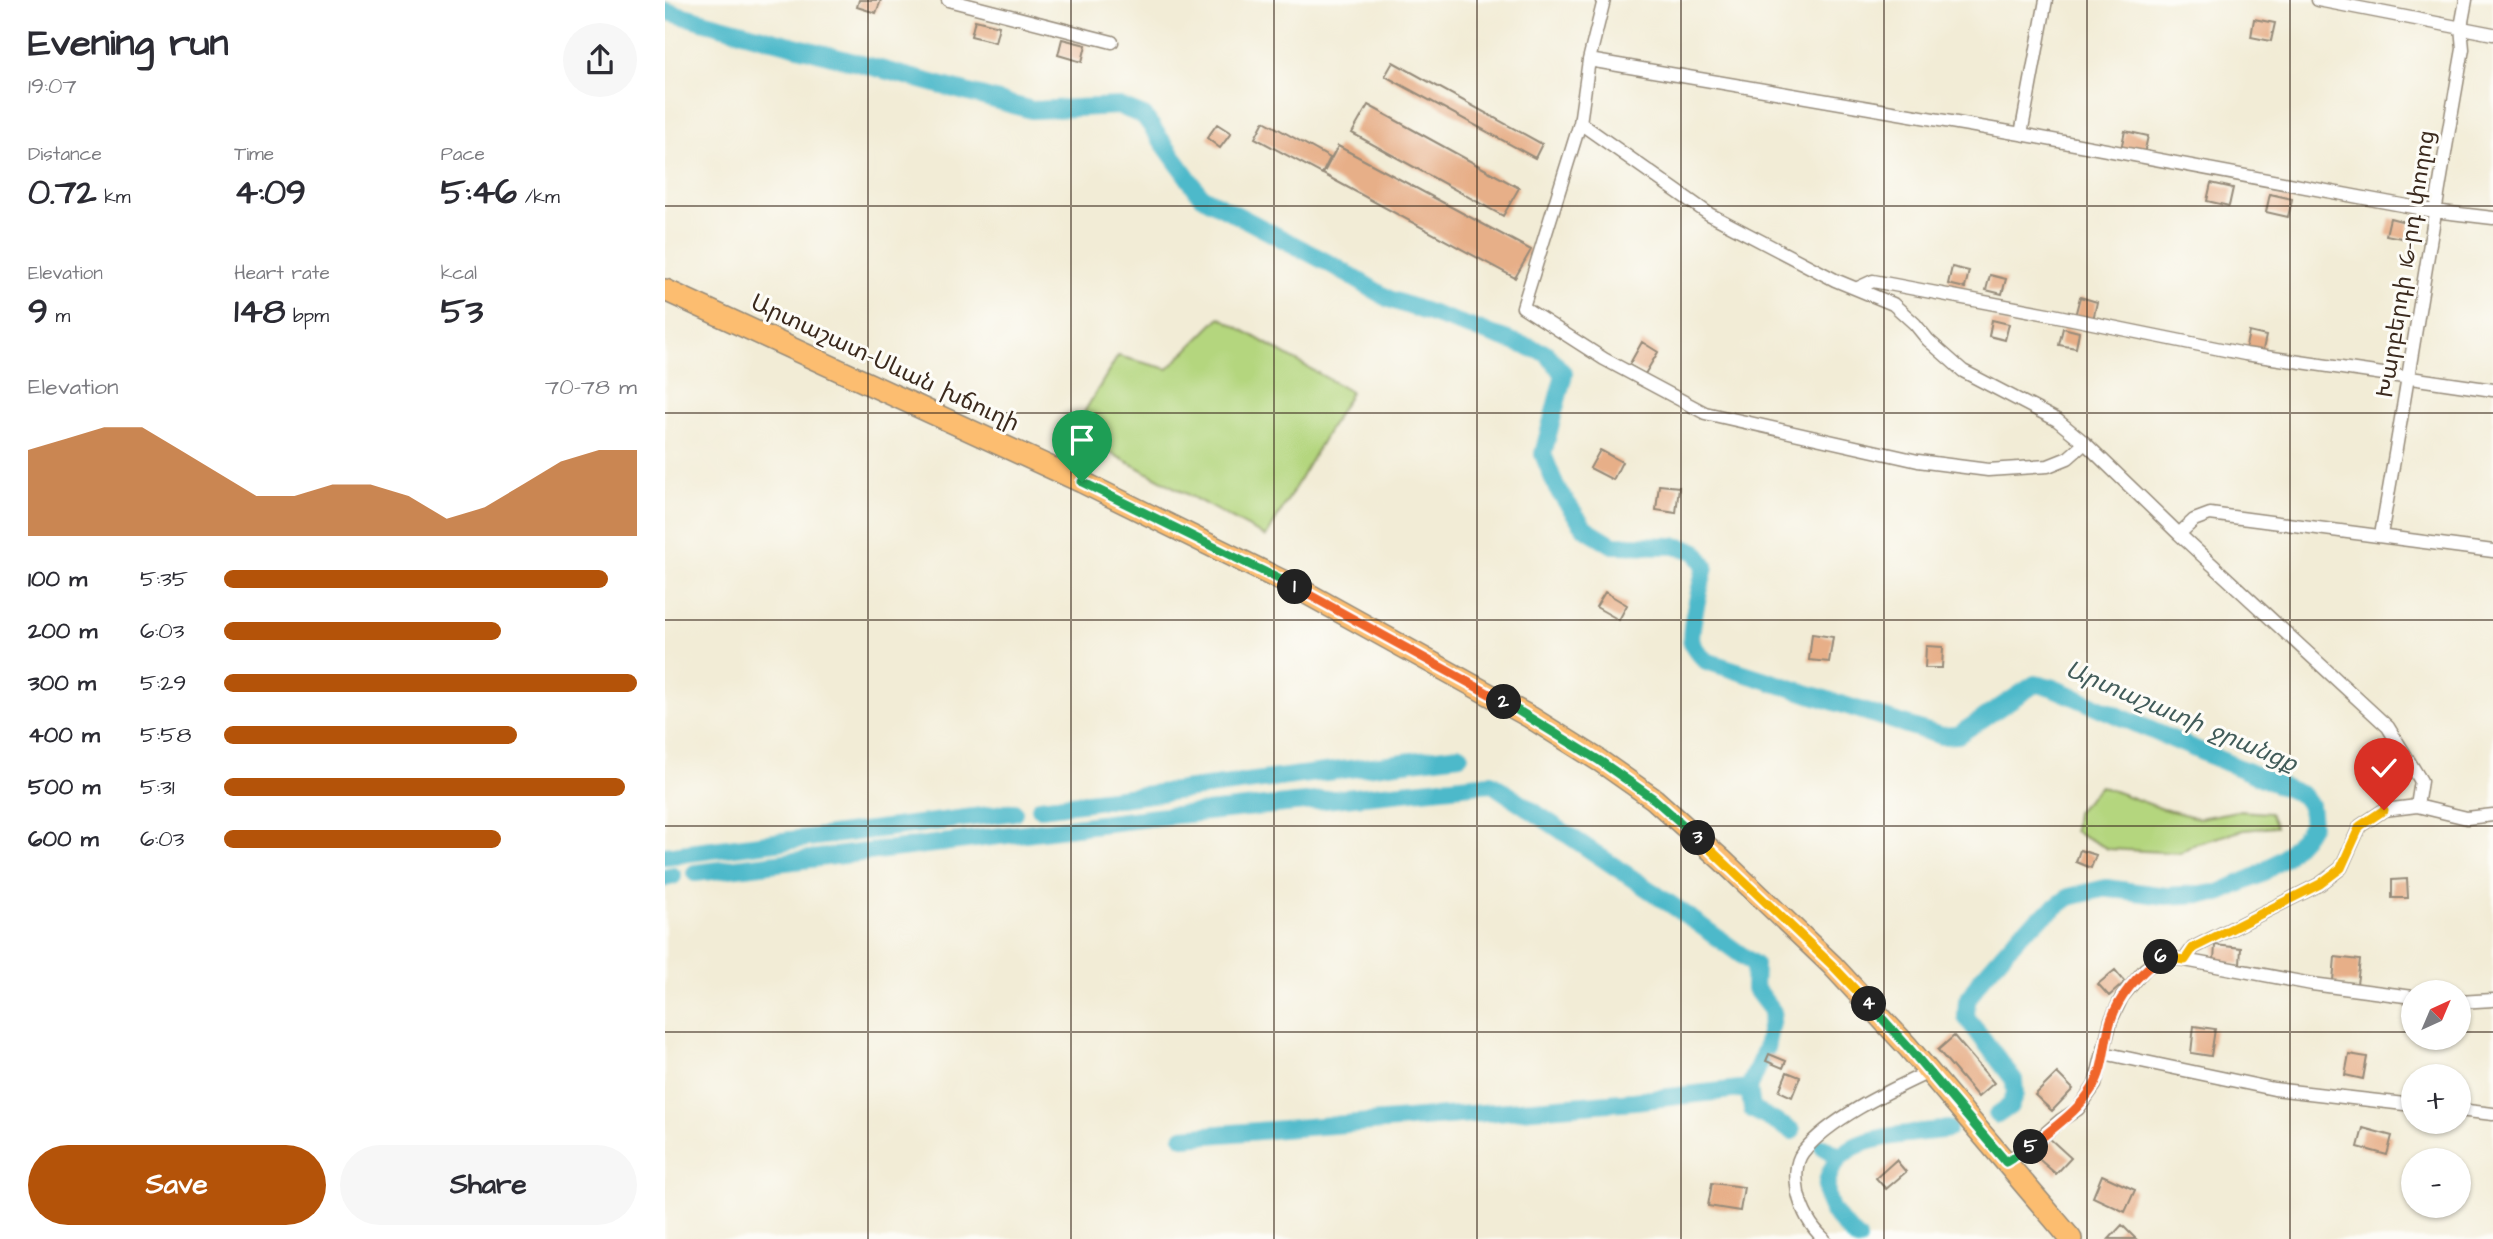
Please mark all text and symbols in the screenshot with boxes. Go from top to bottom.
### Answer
text: Evening run [28,18,229,70]
button: share [563,23,637,97]
text: 19:07 [28,70,77,102]
street label: Խարբերդի 16-րդ փողոց [2369,128,2443,400]
text: Distance [28,141,102,168]
text: Time [234,141,274,168]
text: Pace [441,141,485,168]
text: 0.72 [28,168,97,217]
text: 4:09 [234,168,306,217]
text: 5:46 [441,168,517,217]
text: km [97,184,131,211]
text: /km [517,184,560,211]
text: Elevation [28,260,103,287]
text: Heart rate [234,260,330,287]
text: kcal [441,260,477,287]
text: 9 [28,287,48,336]
text: 148 [234,287,285,336]
text: 53 [441,287,483,336]
street label: Արտաշատ-Սևան խճուղի [745,287,1025,439]
text: m [48,303,70,330]
text: bpm [285,303,329,330]
text: Elevation [28,371,119,403]
text: 70–78 m [545,371,637,403]
pin [1052,410,1112,482]
icon: arrive [1063,421,1101,459]
text: 100 m [28,563,87,595]
text: 5:35 [140,563,188,595]
pin: 1 [1277,570,1313,604]
text: 1 [1293,573,1296,600]
text: 200 m [28,615,97,647]
text: 6:03 [140,615,184,647]
water label: Արտաշատի ջրանցք [2060,653,2304,782]
text: 300 m [28,667,96,699]
text: 5:29 [140,667,186,699]
pin: 2 [1487,684,1521,720]
text: 2 [1498,688,1509,715]
text: 400 m [28,719,100,751]
text: 5:58 [140,719,191,751]
pin [2354,738,2414,810]
icon: check [2365,749,2403,787]
text: 500 m [28,771,100,803]
text: 5:31 [140,771,175,803]
pin: 3 [1681,820,1715,856]
text: 600 m [28,823,99,855]
text: 6:03 [140,823,184,855]
text: 3 [1693,824,1702,851]
pin: 6 [2143,940,2179,974]
text: 6 [2155,943,2166,970]
north arrow [2401,980,2471,1050]
map controls [2401,980,2471,1218]
pin: 4 [1851,986,1887,1021]
text: 4 [1862,990,1875,1017]
button: + [2401,1064,2471,1134]
pin: 5 [2013,1130,2049,1164]
text: 5 [2024,1133,2037,1160]
button: Save [28,1145,326,1225]
button: Share [340,1145,637,1225]
button: − [2401,1148,2471,1218]

